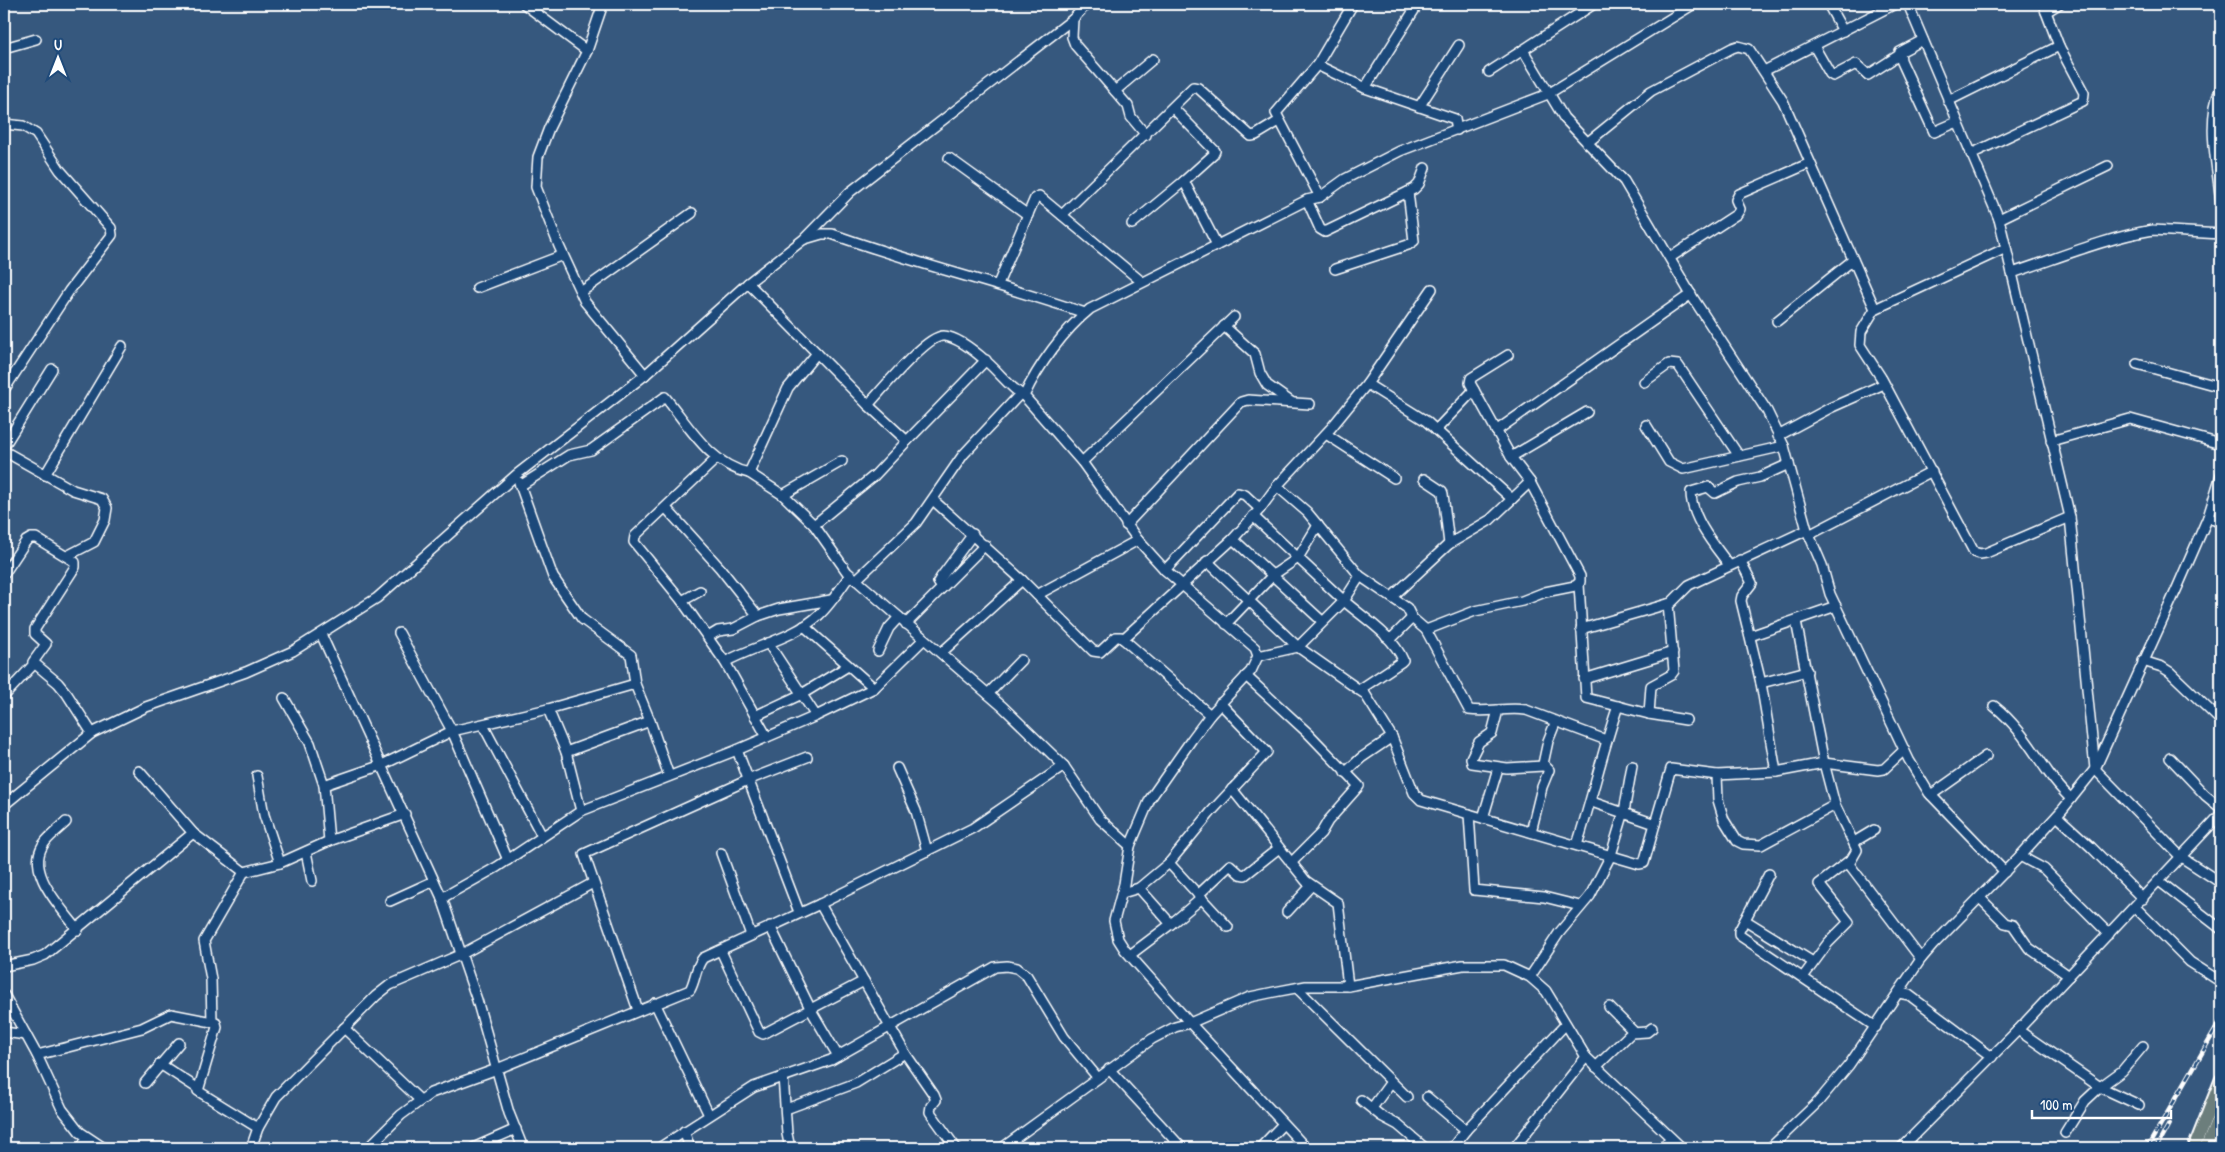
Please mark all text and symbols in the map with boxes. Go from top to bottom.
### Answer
north arrow [32,32,82,82]
text: U [54,35,62,54]
scale bar [2032,1087,2171,1119]
text: 100 m [2040,1094,2073,1115]

